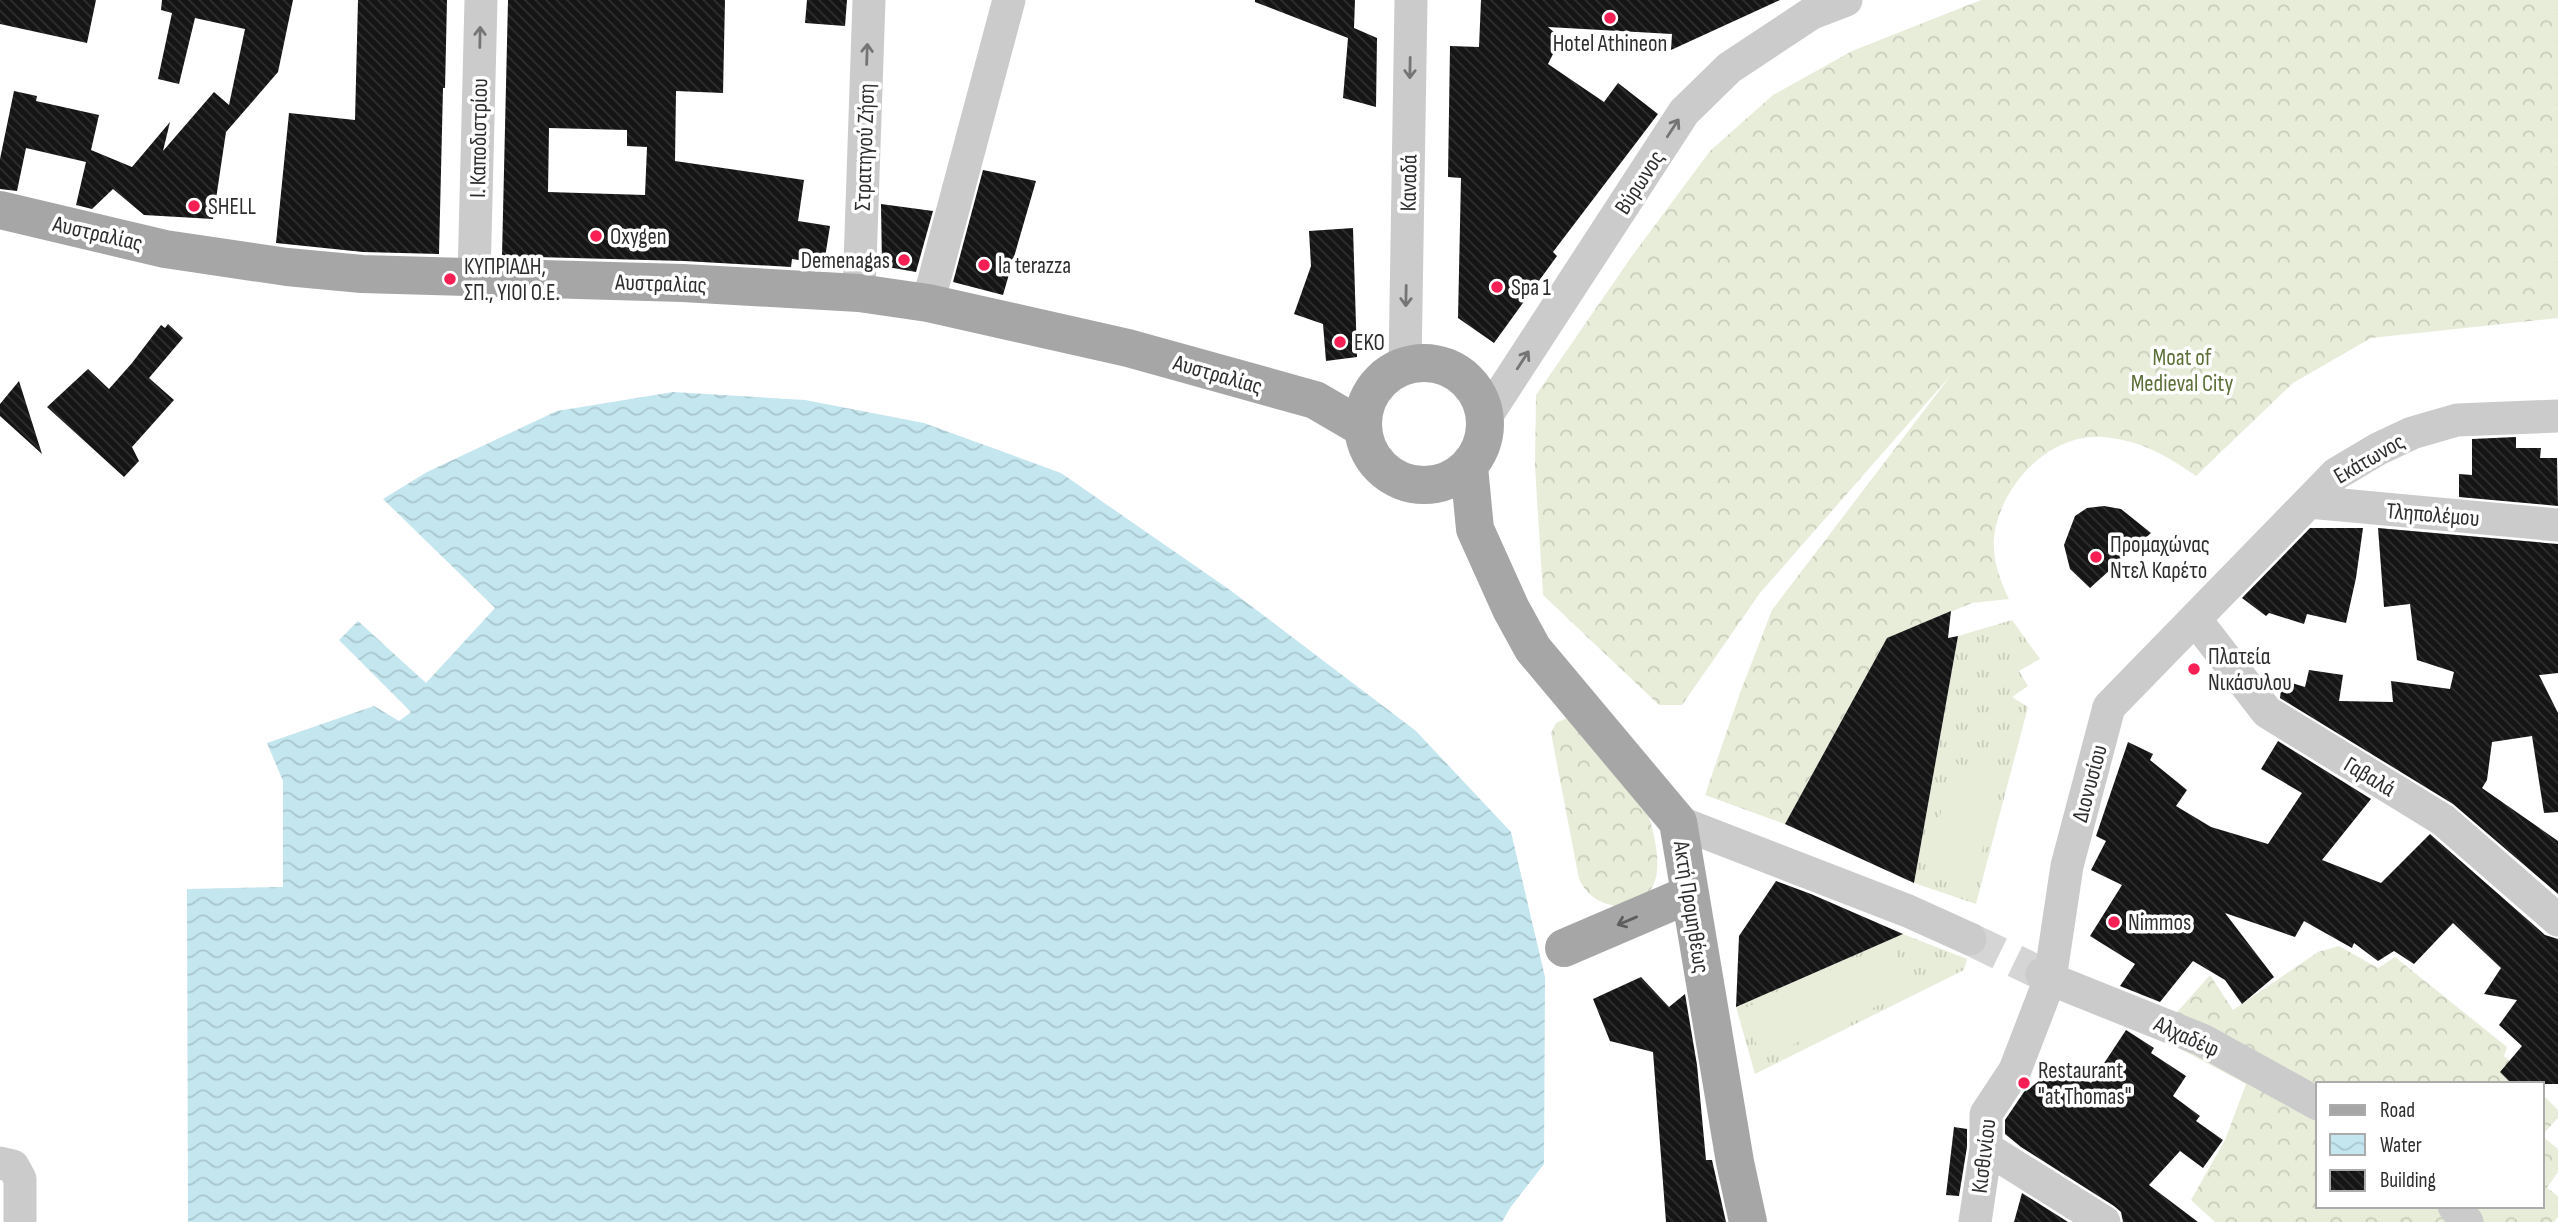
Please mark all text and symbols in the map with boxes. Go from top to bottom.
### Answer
marker: Hotel Athineon [1602,10,1618,26]
one-way arrow [473,26,487,49]
place label: Hotel Athineon [1553,30,1667,58]
one-way arrow [860,43,873,66]
one-way arrow [1403,56,1416,79]
street label: Ι. Καποδιστρίου [464,78,494,198]
street label: Στρατηγού Ζήση [849,83,881,211]
one-way arrow [1666,119,1680,139]
street label: Βύρωνος [1609,145,1671,220]
street label: Καναδά [1395,154,1424,212]
place label: SHELL [208,193,257,221]
marker: SHELL [186,198,202,214]
street label: Αυστραλίας [49,210,145,258]
place label: Oxygen [610,223,667,251]
marker: Oxygen [588,228,604,244]
place label: Demenagas [801,247,890,275]
marker: Demenagas [896,252,912,268]
place label: la terazza [998,252,1071,280]
place label: ΚΥΠΡΙΑΔΗ, ΣΠ., ΥΙΟΙ Ο.Ε. [464,253,560,307]
marker: la terazza [976,257,992,273]
street label: Αυστραλίας [614,268,707,300]
marker: ΚΥΠΡΙΑΔΗ, ΣΠ., ΥΙΟΙ Ο.Ε. [442,271,458,287]
place label: Spa 1 [1511,274,1551,302]
marker: Spa 1 [1489,279,1505,295]
one-way arrow [1399,284,1413,307]
place label: EKO [1354,329,1385,357]
marker: EKO [1332,334,1348,350]
park label: Moat of Medieval City [2131,344,2233,398]
street label: Αυστραλίας [1169,349,1265,401]
one-way arrow [1516,351,1530,371]
street label: Εκάτωνος [2329,427,2410,490]
street label: Τληπολέμου [2385,497,2481,533]
place label: Προμαχώνας Ντελ Καρέτο [2110,531,2210,585]
marker: Προμαχώνας Ντελ Καρέτο [2088,549,2104,565]
place label: Πλατεία Νικάσυλου [2208,643,2292,697]
marker: Πλατεία Νικάσυλου [2186,661,2202,677]
street label: Διονυσίου [2066,742,2114,825]
street label: Γαβαλά [2339,751,2401,803]
street label: Ακτή Προμηθέως [1667,838,1715,975]
place label: Nimmos [2128,909,2191,937]
marker: Nimmos [2106,914,2122,930]
one-way arrow [1617,915,1639,928]
street label: Αλχαδέφ [2149,1010,2224,1064]
place label: Restaurant "at Thomas" [2038,1057,2131,1111]
marker: Restaurant "at Thomas" [2016,1075,2032,1091]
legend [2316,1082,2544,1208]
text: Road [2380,1098,2415,1123]
street label: Κισθινίου [1966,1117,2002,1195]
text: Water [2380,1133,2422,1158]
text: Building [2380,1168,2436,1193]

